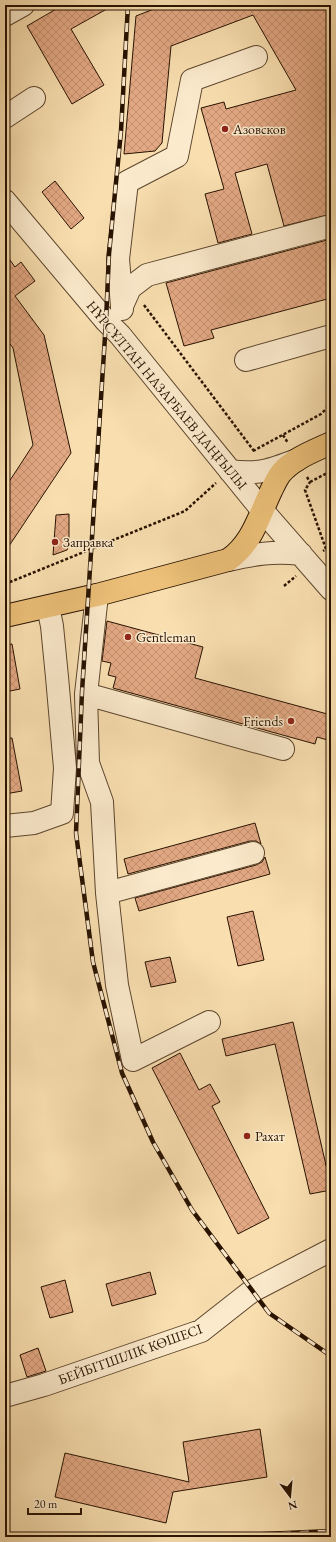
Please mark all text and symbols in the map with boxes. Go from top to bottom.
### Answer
place label: Азовсков [232,120,286,138]
marker: Азовсков [220,124,230,134]
street label: НҰРСҰЛТАН НАЗАРБАЕВ ДАҢҒЫЛЫ [83,297,251,493]
place label: Заправка [63,533,114,551]
marker: Заправка [50,537,60,547]
place label: Gentleman [136,628,197,646]
marker: Gentleman [123,632,133,642]
place label: Friends [243,712,283,730]
marker: Friends [286,716,296,726]
place label: Рахат [255,1127,285,1145]
marker: Рахат [242,1131,252,1141]
street label: БЕЙБІТШІЛІК КӨШЕСІ [55,1319,205,1388]
north arrow [270,1476,310,1516]
scale bar [28,1490,81,1516]
text: 20 m [34,1496,58,1512]
text: N [286,1498,299,1514]

